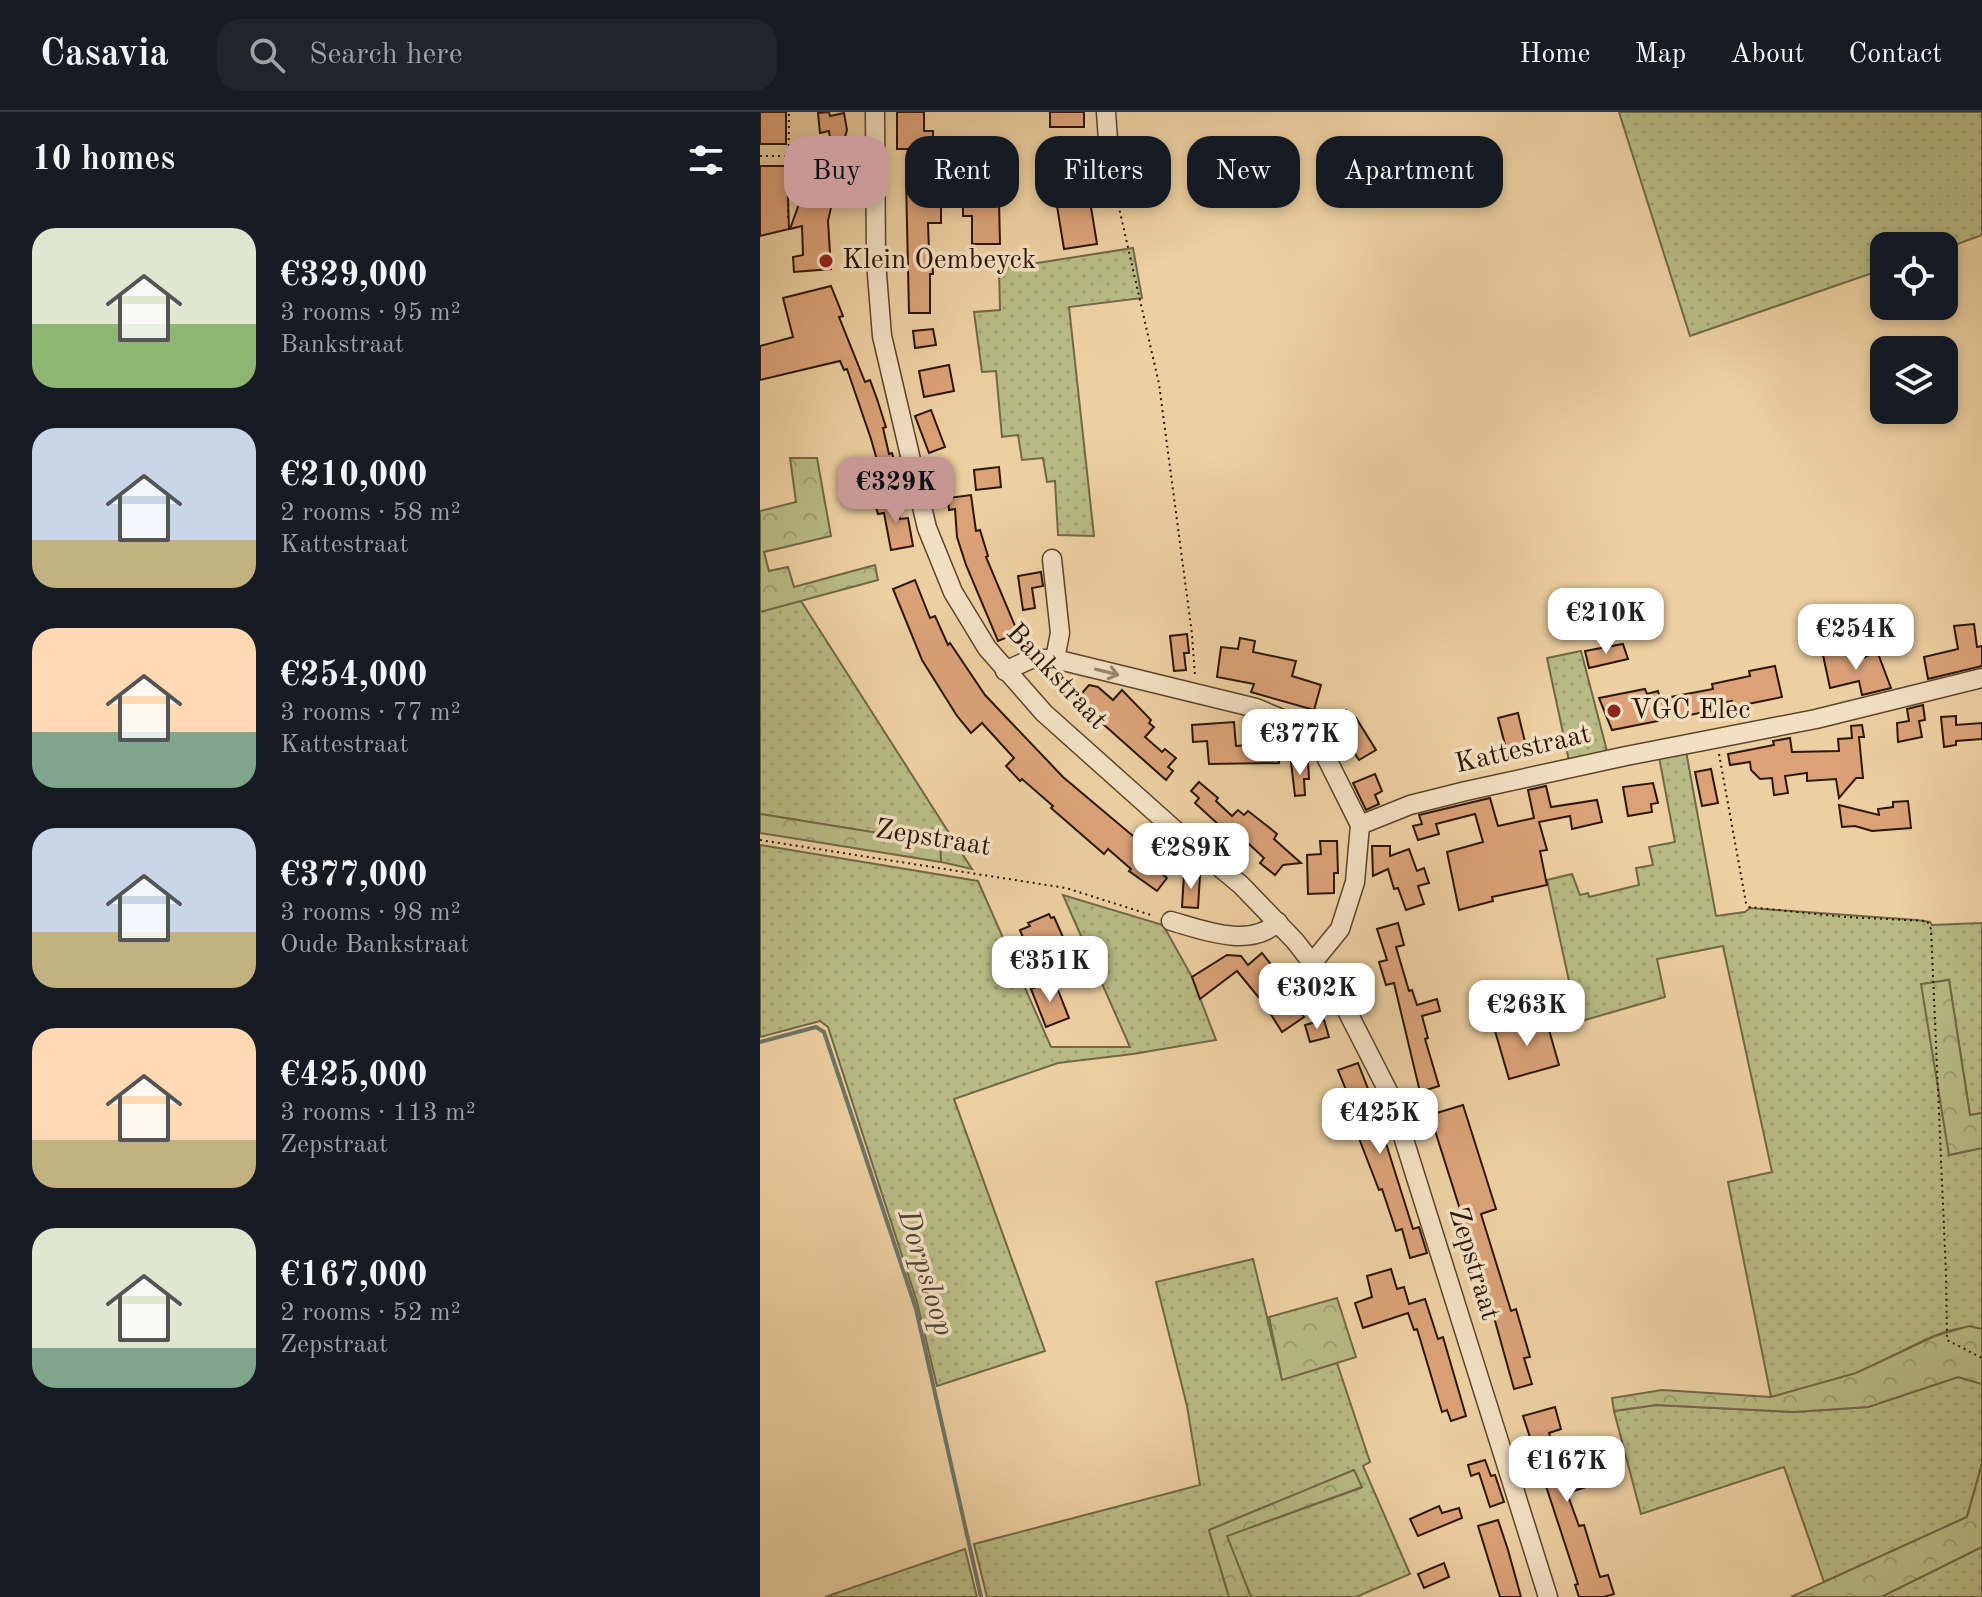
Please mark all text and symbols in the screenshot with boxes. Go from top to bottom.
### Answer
search box [217,19,777,91]
icon: search [245,33,289,77]
text: Casavia [40,36,169,74]
text: Search here [309,40,462,70]
text: Home [1519,41,1590,69]
text: Map [1634,41,1686,69]
text: About [1730,41,1805,69]
text: Contact [1849,41,1942,69]
chip: Buy [784,136,889,208]
chip: Rent [905,136,1019,208]
chip: Filters [1035,136,1171,208]
chip: New [1187,136,1300,208]
chip: Apartment [1316,136,1503,208]
icon: filters [684,138,728,182]
text: 10 homes [32,143,175,177]
map controls [1870,232,1958,424]
button: locate [1870,232,1958,320]
place label: Klein Oembeyck [842,247,1036,275]
marker: Klein Oembeyck [817,252,835,270]
text: €329,000 [280,259,428,293]
icon: home [96,260,192,356]
text: 3 rooms · 95 m² [280,300,461,326]
text: Bankstraat [280,332,404,358]
button: layers [1870,336,1958,424]
pin: €329K [840,457,952,525]
text: €210,000 [280,459,428,493]
icon: home [96,460,192,556]
text: €329K [856,470,936,496]
text: 2 rooms · 58 m² [280,500,461,526]
text: Kattestraat [280,532,409,558]
pin: €210K [1550,588,1662,656]
text: €210K [1566,601,1646,627]
pin: €254K [1800,604,1912,672]
text: €254K [1816,617,1896,643]
street label: Bankstraat [1000,619,1112,735]
text: €254,000 [280,659,428,693]
icon: home [96,660,192,756]
one-way arrow [1093,665,1119,680]
place label: VGC Elec [1630,697,1750,725]
text: 3 rooms · 77 m² [280,700,461,726]
marker: VGC Elec [1605,702,1623,720]
pin: €377K [1244,709,1356,777]
street label: Kattestraat [1452,721,1594,779]
text: €377K [1260,722,1340,748]
text: Kattestraat [280,732,409,758]
street label: Zepstraat [873,816,993,862]
pin: €289K [1135,823,1247,891]
text: €289K [1151,836,1231,862]
text: €377,000 [280,859,428,893]
icon: home [96,860,192,956]
text: 3 rooms · 98 m² [280,900,461,926]
text: Oude Bankstraat [280,932,469,958]
pin: €351K [994,936,1106,1004]
text: €351K [1010,949,1090,975]
pin: €302K [1261,963,1373,1031]
text: €302K [1277,976,1357,1002]
pin: €263K [1471,980,1583,1048]
text: €263K [1487,993,1567,1019]
text: €425,000 [280,1059,428,1093]
icon: home [96,1060,192,1156]
pin: €425K [1324,1088,1436,1156]
text: 3 rooms · 113 m² [280,1100,476,1126]
text: €425K [1340,1101,1420,1127]
text: Zepstraat [280,1132,388,1158]
street label: Zepstraat [1443,1204,1503,1324]
water label: Dorpsloop [891,1205,958,1340]
text: €167,000 [280,1259,428,1293]
icon: home [96,1260,192,1356]
text: 2 rooms · 52 m² [280,1300,461,1326]
text: Zepstraat [280,1332,388,1358]
pin: €167K [1511,1436,1623,1504]
text: €167K [1527,1449,1607,1475]

